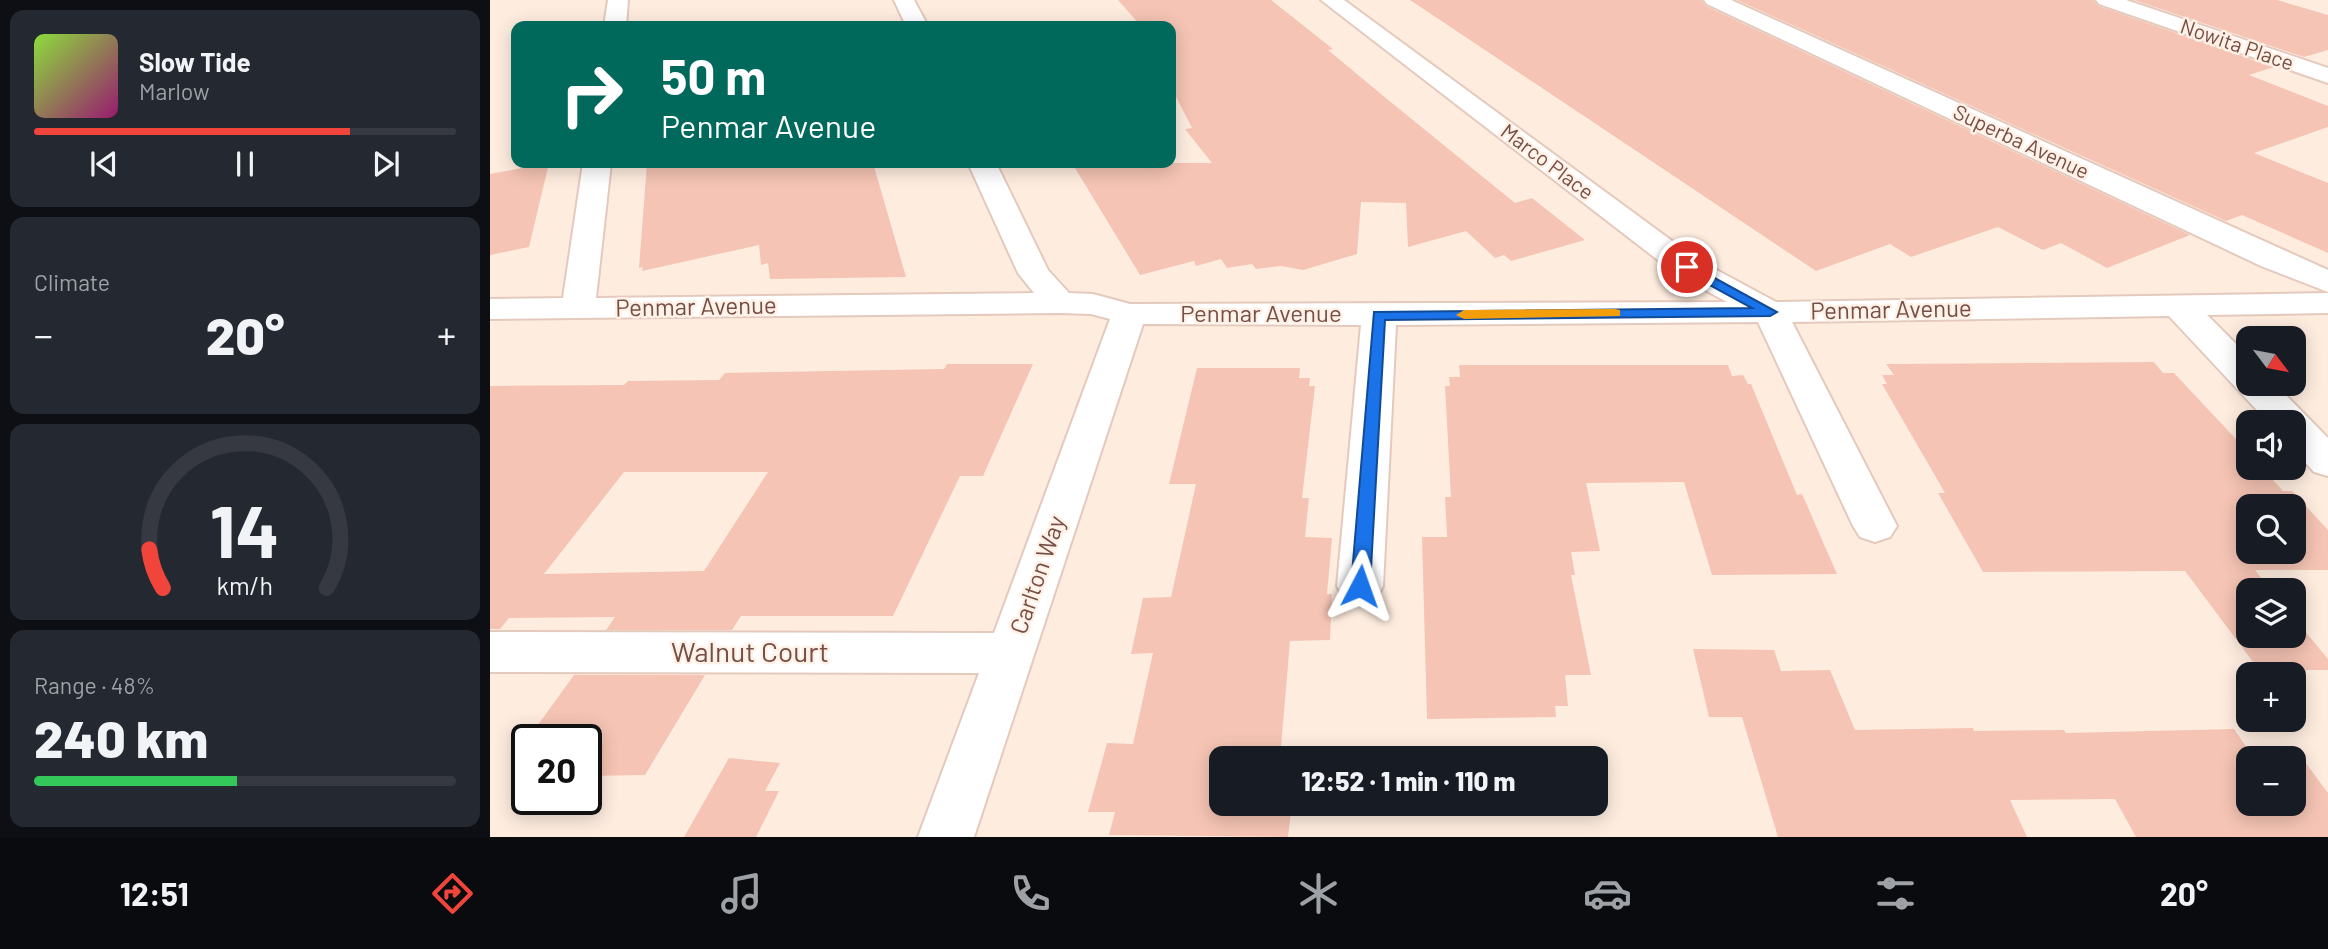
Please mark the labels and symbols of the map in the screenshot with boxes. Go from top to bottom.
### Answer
street label: Nowita Place [2177,12,2298,75]
street label: Superba Avenue [1950,98,2094,183]
street label: Marco Place [1497,118,1599,204]
pin [1657,237,1717,297]
street label: Penmar Avenue [615,290,777,321]
street label: Penmar Avenue [1810,293,1972,324]
street label: Penmar Avenue [1180,298,1342,327]
north arrow [2236,326,2306,396]
street label: Carlton Way [1003,512,1070,637]
position arrow [1323,549,1397,623]
street label: Walnut Court [671,634,829,668]
speed limit sign: 20 [511,724,602,815]

